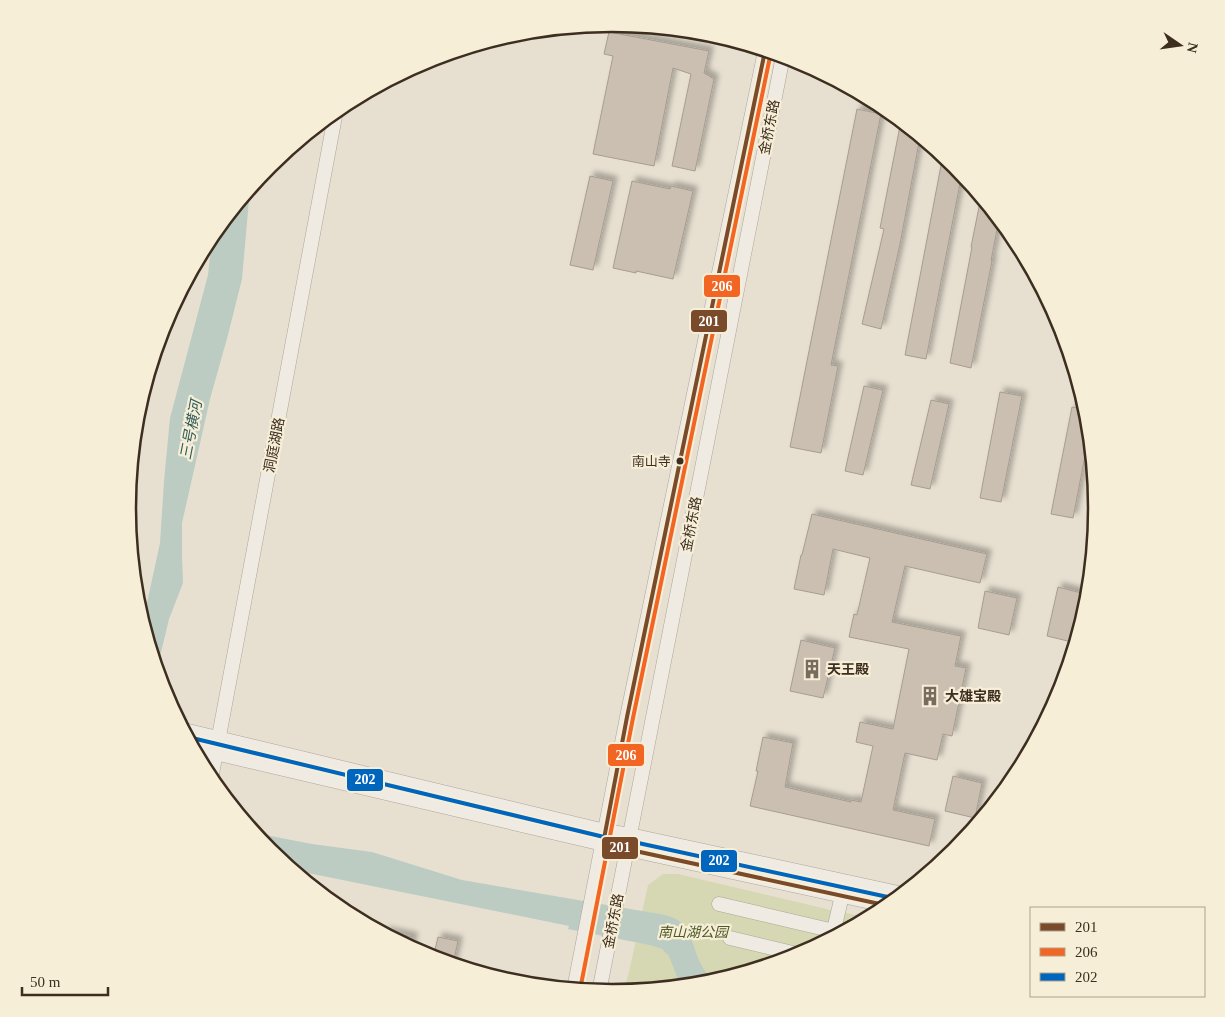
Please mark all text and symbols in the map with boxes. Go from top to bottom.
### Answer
north arrow [1155,20,1205,70]
text: N [1184,41,1201,54]
street label: 金桥东路 [757,98,782,156]
line badge: 206 [703,274,741,298]
text: 206 [712,279,733,294]
line badge: 201 [690,309,728,333]
text: 201 [699,314,720,329]
water label: 三号横河 [177,396,205,461]
street label: 洞庭湖路 [261,416,287,474]
place label: 南山寺 [632,454,671,469]
marker: 南山寺 [675,456,685,466]
street label: 金桥东路 [679,495,704,553]
building icon: 天王殿 [801,658,823,680]
place label: 天王殿 [827,662,869,677]
building icon: 大雄宝殿 [919,685,941,707]
place label: 大雄宝殿 [945,688,1001,704]
line badge: 206 [607,743,645,767]
text: 206 [616,748,637,763]
line badge: 202 [346,768,384,792]
text: 202 [355,772,376,787]
line badge: 201 [601,836,639,860]
text: 201 [610,840,631,855]
line badge: 202 [700,849,738,873]
text: 202 [709,853,730,868]
street label: 金桥东路 [601,892,626,950]
legend [1030,907,1205,997]
text: 201 [1075,919,1098,935]
park label: 南山湖公园 [658,925,730,940]
text: 206 [1075,944,1098,960]
scale bar [22,964,109,996]
text: 202 [1075,969,1098,985]
text: 50 m [30,974,61,990]

